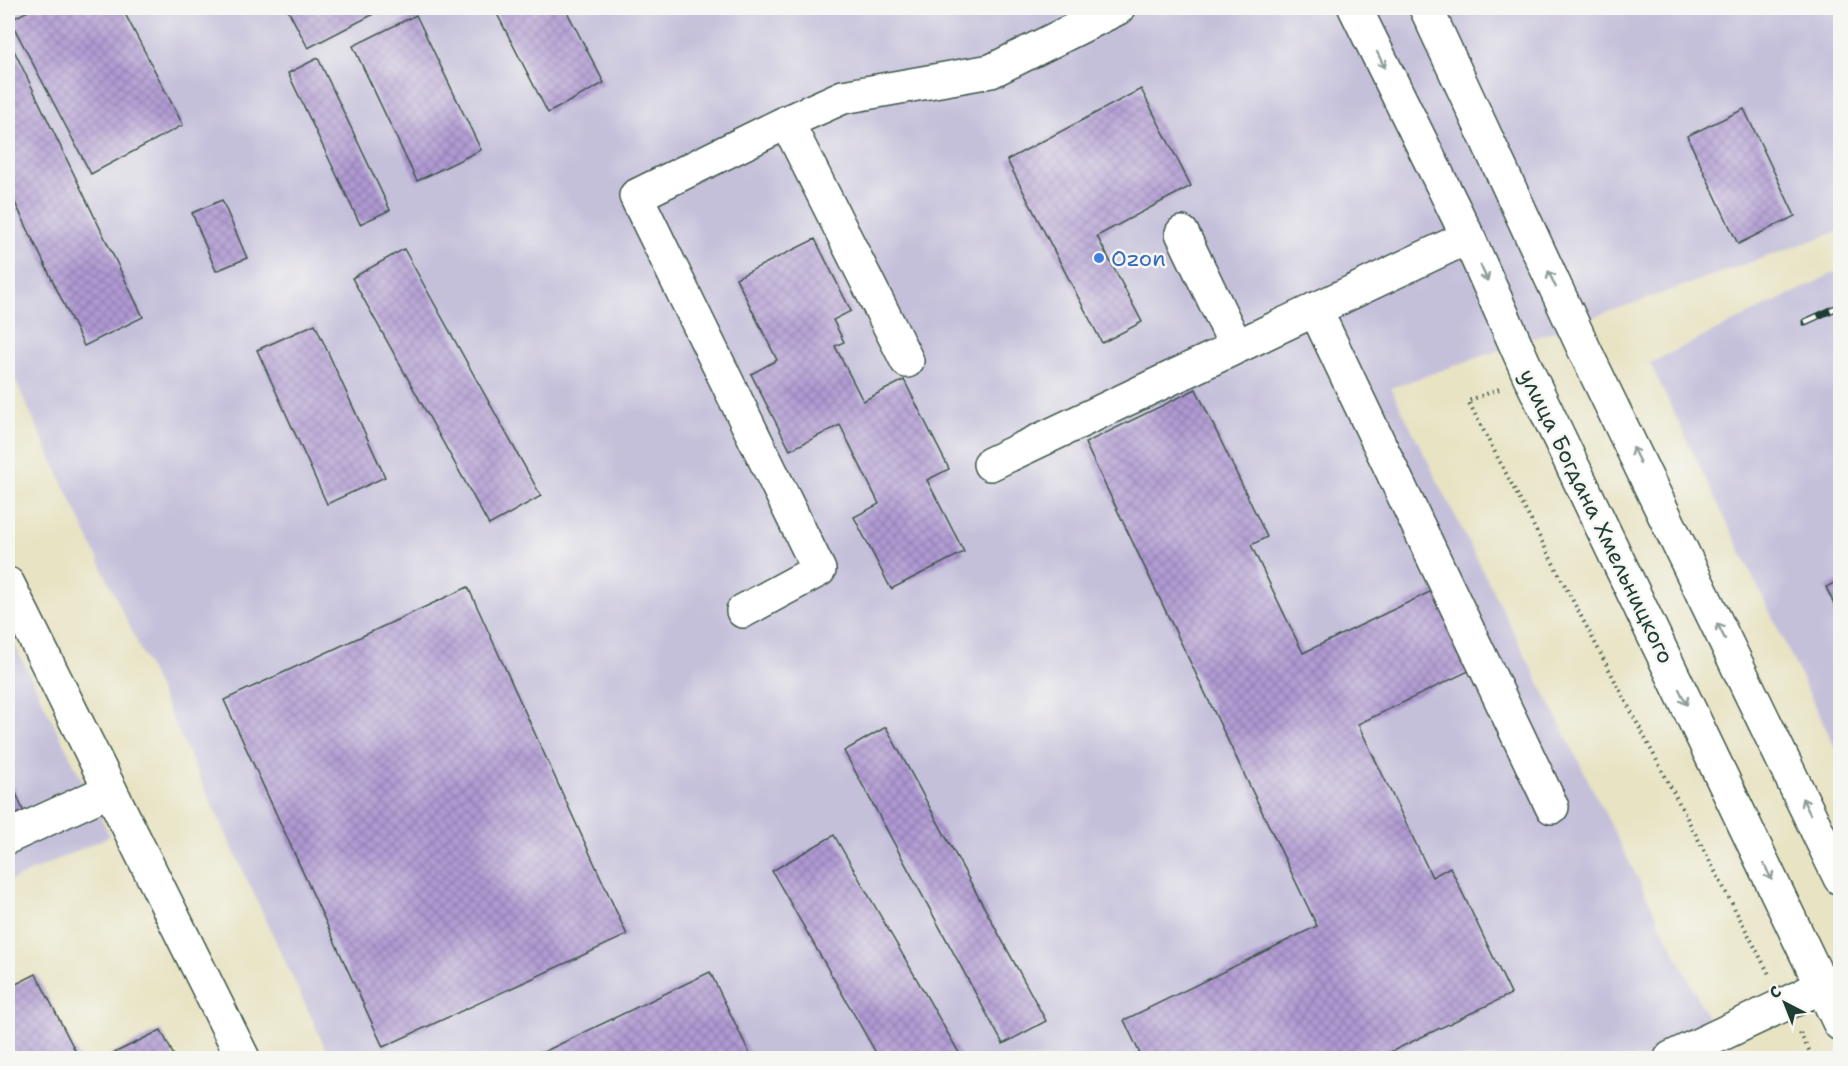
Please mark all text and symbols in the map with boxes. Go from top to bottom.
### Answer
one-way arrow [1375,51,1387,69]
place label: Ozon [1111,244,1166,273]
marker: Ozon [1092,251,1106,265]
one-way arrow [1479,264,1490,282]
one-way arrow [1545,271,1557,289]
street label: улица Богдана Хмельницкого [1512,364,1681,668]
one-way arrow [1629,447,1641,465]
one-way arrow [1714,622,1726,640]
one-way arrow [1678,687,1690,705]
one-way arrow [1799,798,1811,816]
one-way arrow [1762,863,1774,881]
north arrow [1755,973,1815,1033]
text: С [1765,981,1786,1003]

